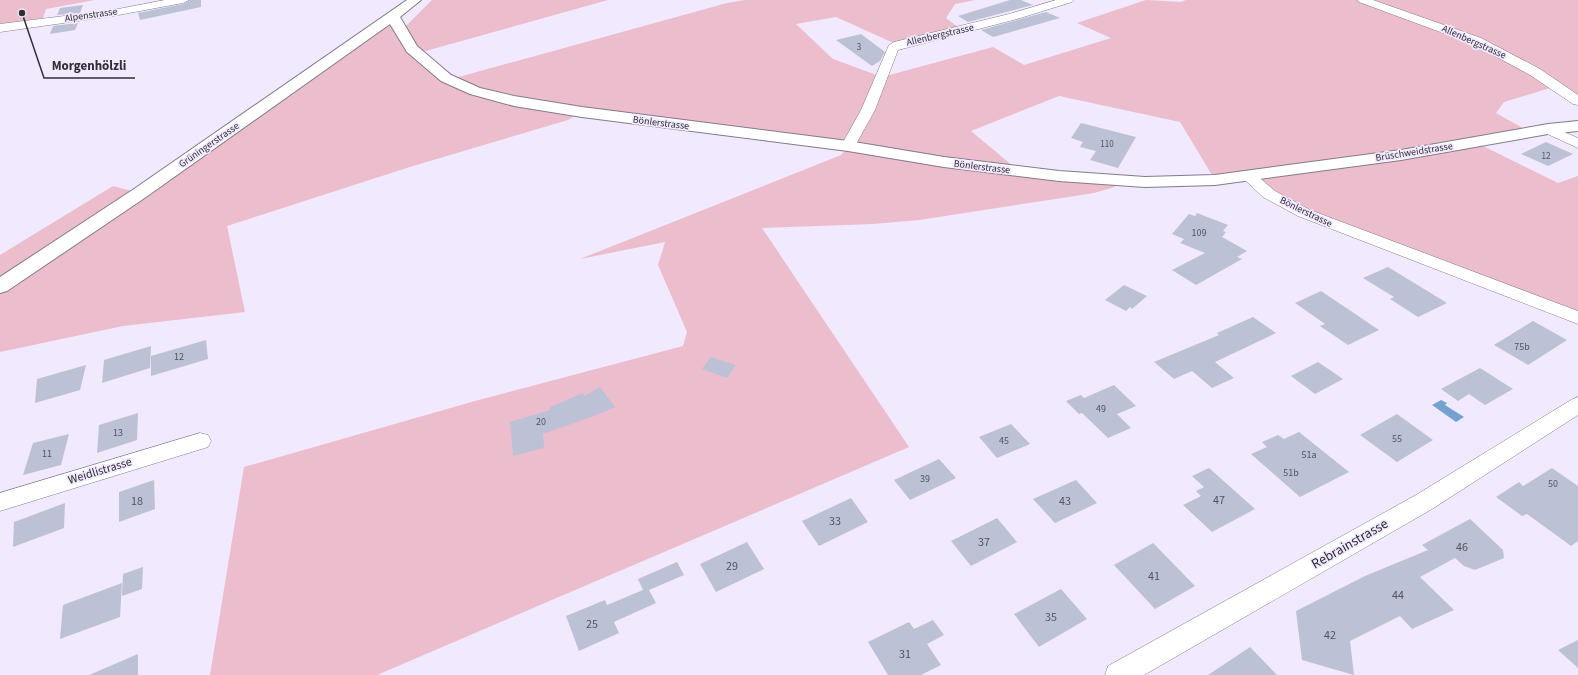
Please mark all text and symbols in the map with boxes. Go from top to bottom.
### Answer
street label: Alpenstrasse [64,4,118,26]
street label: Allenbergstrasse [905,20,975,50]
street label: Allenbergstrasse [1440,22,1508,62]
house number: 3 [857,41,862,54]
callout: Morgenhölzli [44,53,135,78]
text: Morgenhölzli [52,57,126,75]
street label: Bönlerstrasse [632,113,690,133]
street label: Grüningerstrasse [176,119,242,171]
house number: 110 [1100,138,1114,151]
street label: Brüschweidstrasse [1374,139,1454,165]
house number: 12 [1542,150,1551,163]
street label: Bönlerstrasse [953,157,1011,177]
street label: Bönlerstrasse [1277,193,1335,231]
house number: 109 [1192,226,1206,240]
house number: 75b [1514,340,1530,354]
house number: 12 [174,350,184,364]
house number: 49 [1096,402,1106,416]
house number: 20 [536,415,546,429]
house number: 13 [113,426,123,440]
house number: 55 [1392,432,1402,446]
house number: 45 [999,434,1009,448]
house number: 11 [42,447,52,461]
house number: 51a [1302,448,1316,462]
street label: Weidlistrasse [66,453,134,489]
house number: 51b [1283,466,1299,480]
house number: 39 [920,472,930,486]
house number: 50 [1548,477,1558,491]
house number: 47 [1213,492,1225,509]
house number: 18 [131,493,143,510]
house number: 43 [1059,493,1071,510]
house number: 33 [829,513,841,530]
street label: Rebrainstrasse [1308,514,1392,574]
house number: 37 [978,534,990,551]
house number: 46 [1456,539,1468,556]
house number: 29 [726,558,738,575]
house number: 41 [1148,568,1160,585]
house number: 44 [1392,587,1404,604]
house number: 35 [1045,609,1057,626]
house number: 25 [586,616,598,633]
house number: 42 [1324,627,1336,644]
house number: 31 [899,646,911,663]

